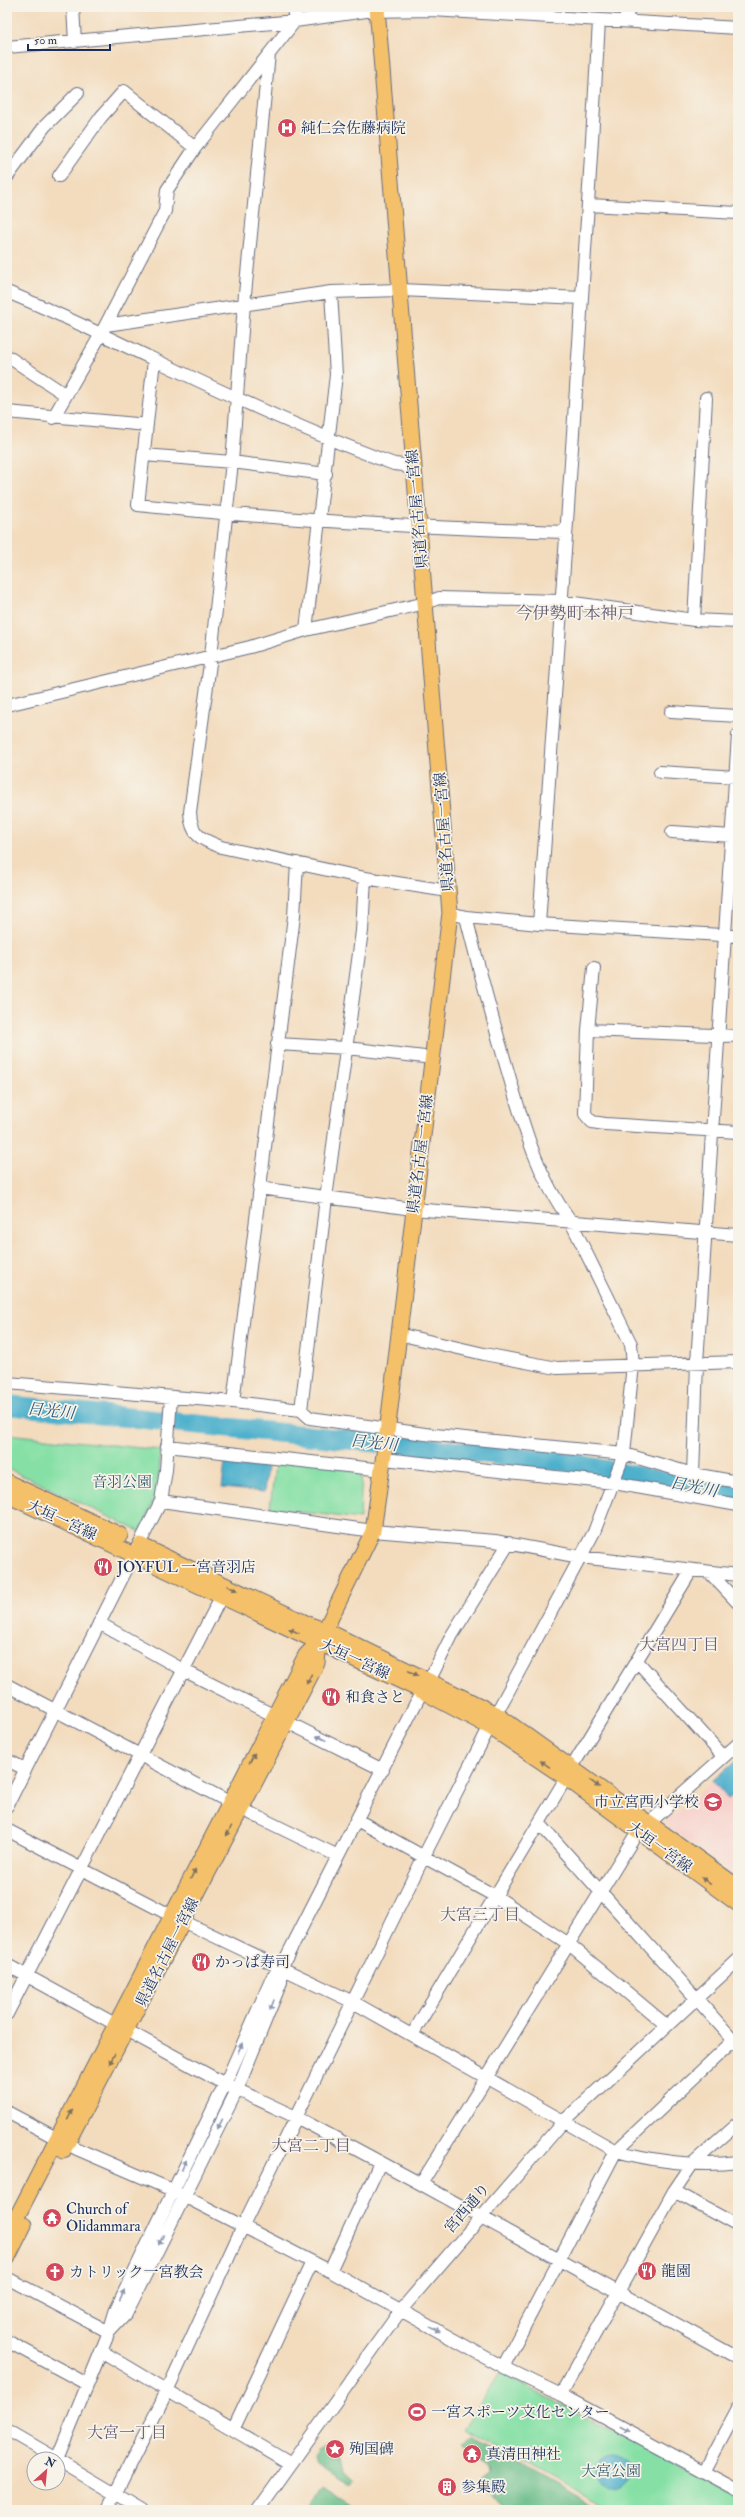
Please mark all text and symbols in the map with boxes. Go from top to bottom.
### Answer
scale bar [28,26,110,52]
text: 50 m [34,33,58,48]
hospital icon: 純仁会佐藤病院 [276,117,298,139]
place label: 純仁会佐藤病院 [301,119,406,138]
street label: 県道名古屋一宮線 [403,448,432,570]
district label: 今伊勢町本神戸 [516,603,635,624]
street label: 県道名古屋一宮線 [431,771,458,892]
street label: 県道名古屋一宮線 [404,1093,437,1215]
water label: 日光川 [26,1399,78,1424]
water label: 日光川 [349,1431,401,1456]
park label: 音羽公園 [92,1473,152,1492]
water label: 日光川 [668,1473,721,1502]
street label: 大垣一宮線 [24,1496,100,1545]
restaurant icon: JOYFUL 一宮音羽店 [92,1556,114,1578]
place label: JOYFUL 一宮音羽店 [116,1558,256,1578]
one-way arrow [227,1585,238,1591]
one-way arrow [289,1628,300,1634]
street label: 大垣一宮線 [317,1635,393,1684]
district label: 大宮四丁目 [639,1635,719,1655]
one-way arrow [408,1670,419,1676]
one-way arrow [306,1673,312,1685]
restaurant icon: 和食さと [320,1686,342,1708]
place label: 和食さと [345,1688,405,1707]
one-way arrow [315,1735,326,1741]
one-way arrow [249,1753,255,1764]
one-way arrow [540,1760,550,1768]
one-way arrow [590,1780,601,1789]
school or university icon: 市立宮西小学校 [702,1791,724,1813]
place label: 市立宮西小学校 [594,1793,699,1812]
street label: 大垣一宮線 [624,1818,696,1877]
one-way arrow [226,1825,232,1837]
one-way arrow [190,1868,196,1880]
one-way arrow [701,1877,712,1885]
street label: 県道名古屋一宮線 [132,1894,203,2010]
district label: 大宮三丁目 [440,1905,520,1925]
restaurant icon: かっぱ寿司 [190,1951,212,1973]
place label: かっぱ寿司 [215,1953,290,1972]
one-way arrow [268,2000,274,2012]
one-way arrow [237,2042,244,2054]
one-way arrow [109,2053,115,2065]
one-way arrow [67,2109,73,2120]
one-way arrow [216,2118,223,2130]
district label: 大宮二丁目 [271,2136,351,2156]
one-way arrow [181,2159,187,2171]
street label: 宮西通り [441,2179,494,2237]
place label: Church of Olidammara [66,2200,141,2236]
temple icon: Church of Olidammara [41,2207,63,2229]
one-way arrow [158,2235,165,2246]
restaurant icon: 龍園 [636,2260,658,2282]
church icon: カトリック一宮教会 [44,2261,66,2283]
place label: 龍園 [661,2262,691,2281]
place label: カトリック一宮教会 [69,2263,203,2282]
one-way arrow [119,2289,125,2301]
one-way arrow [429,2325,441,2332]
sports icon: 一宮スポーツ文化センター [406,2401,428,2423]
place label: 一宮スポーツ文化センター [431,2403,610,2422]
district label: 大宮一丁目 [87,2423,167,2443]
one-way arrow [619,2426,630,2432]
place icon: 殉国碑 [324,2438,346,2460]
place label: 殉国碑 [349,2440,394,2459]
temple icon: 真清田神社 [461,2443,483,2465]
place label: 真清田神社 [486,2445,561,2464]
north arrow [26,2451,66,2491]
text: N [42,2454,59,2471]
park label: 大宮公園 [581,2462,641,2481]
building icon: 参集殿 [436,2476,458,2498]
place label: 参集殿 [461,2478,506,2497]

